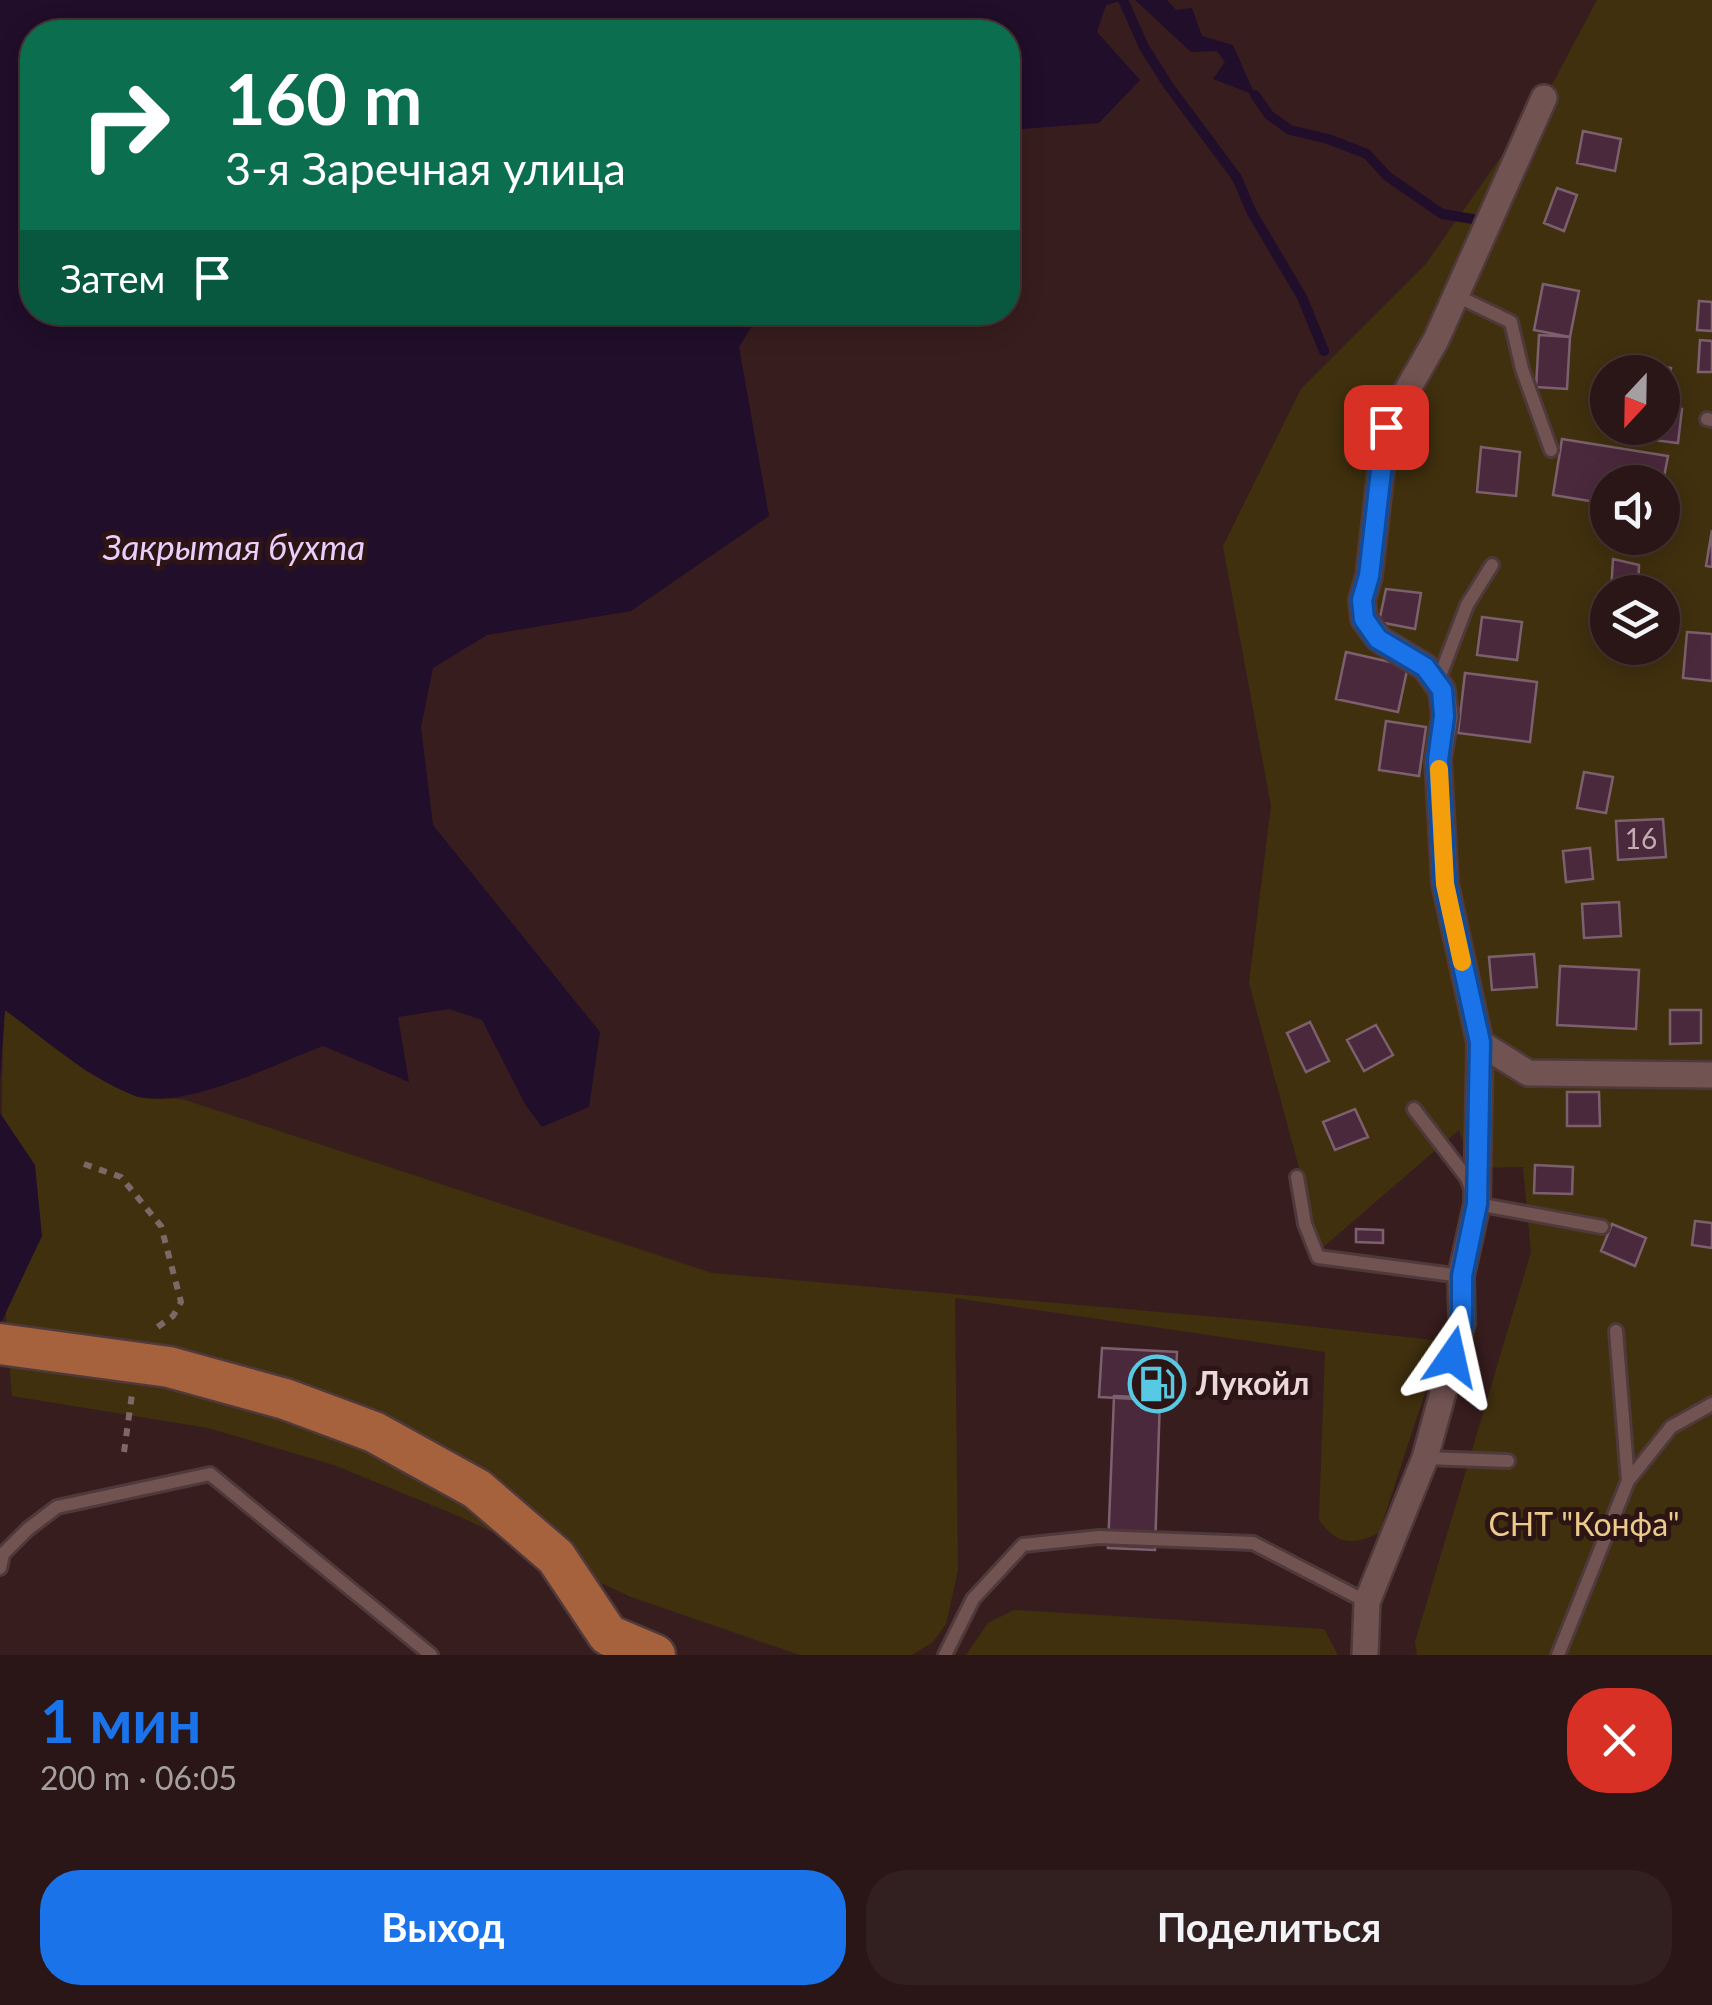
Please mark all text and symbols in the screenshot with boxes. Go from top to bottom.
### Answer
text: 160 m [225,56,422,140]
icon: right [60,60,190,190]
text: 3-я Заречная улица [225,141,626,195]
icon: arrive [185,250,240,305]
text: Затем [60,255,165,301]
north arrow [1590,355,1680,445]
map controls [1590,355,1680,665]
pin [1344,385,1429,470]
icon: arrive [1359,400,1414,455]
button: sound [1590,465,1680,555]
water label: Закрытая бухта [102,525,365,567]
button: layers [1590,575,1680,665]
house number: 16 [1625,821,1657,855]
position arrow [1400,1305,1504,1409]
fuel station icon: Лукойл [1127,1354,1187,1414]
place label: Лукойл [1195,1363,1309,1402]
park label: СНТ "Конфа" [1488,1504,1680,1543]
text: 1 мин [40,1684,202,1756]
button: close [1567,1688,1672,1793]
text: 200 m · 06:05 [40,1758,237,1797]
button: Выход [40,1870,846,1985]
button: Поделиться [866,1870,1672,1985]

